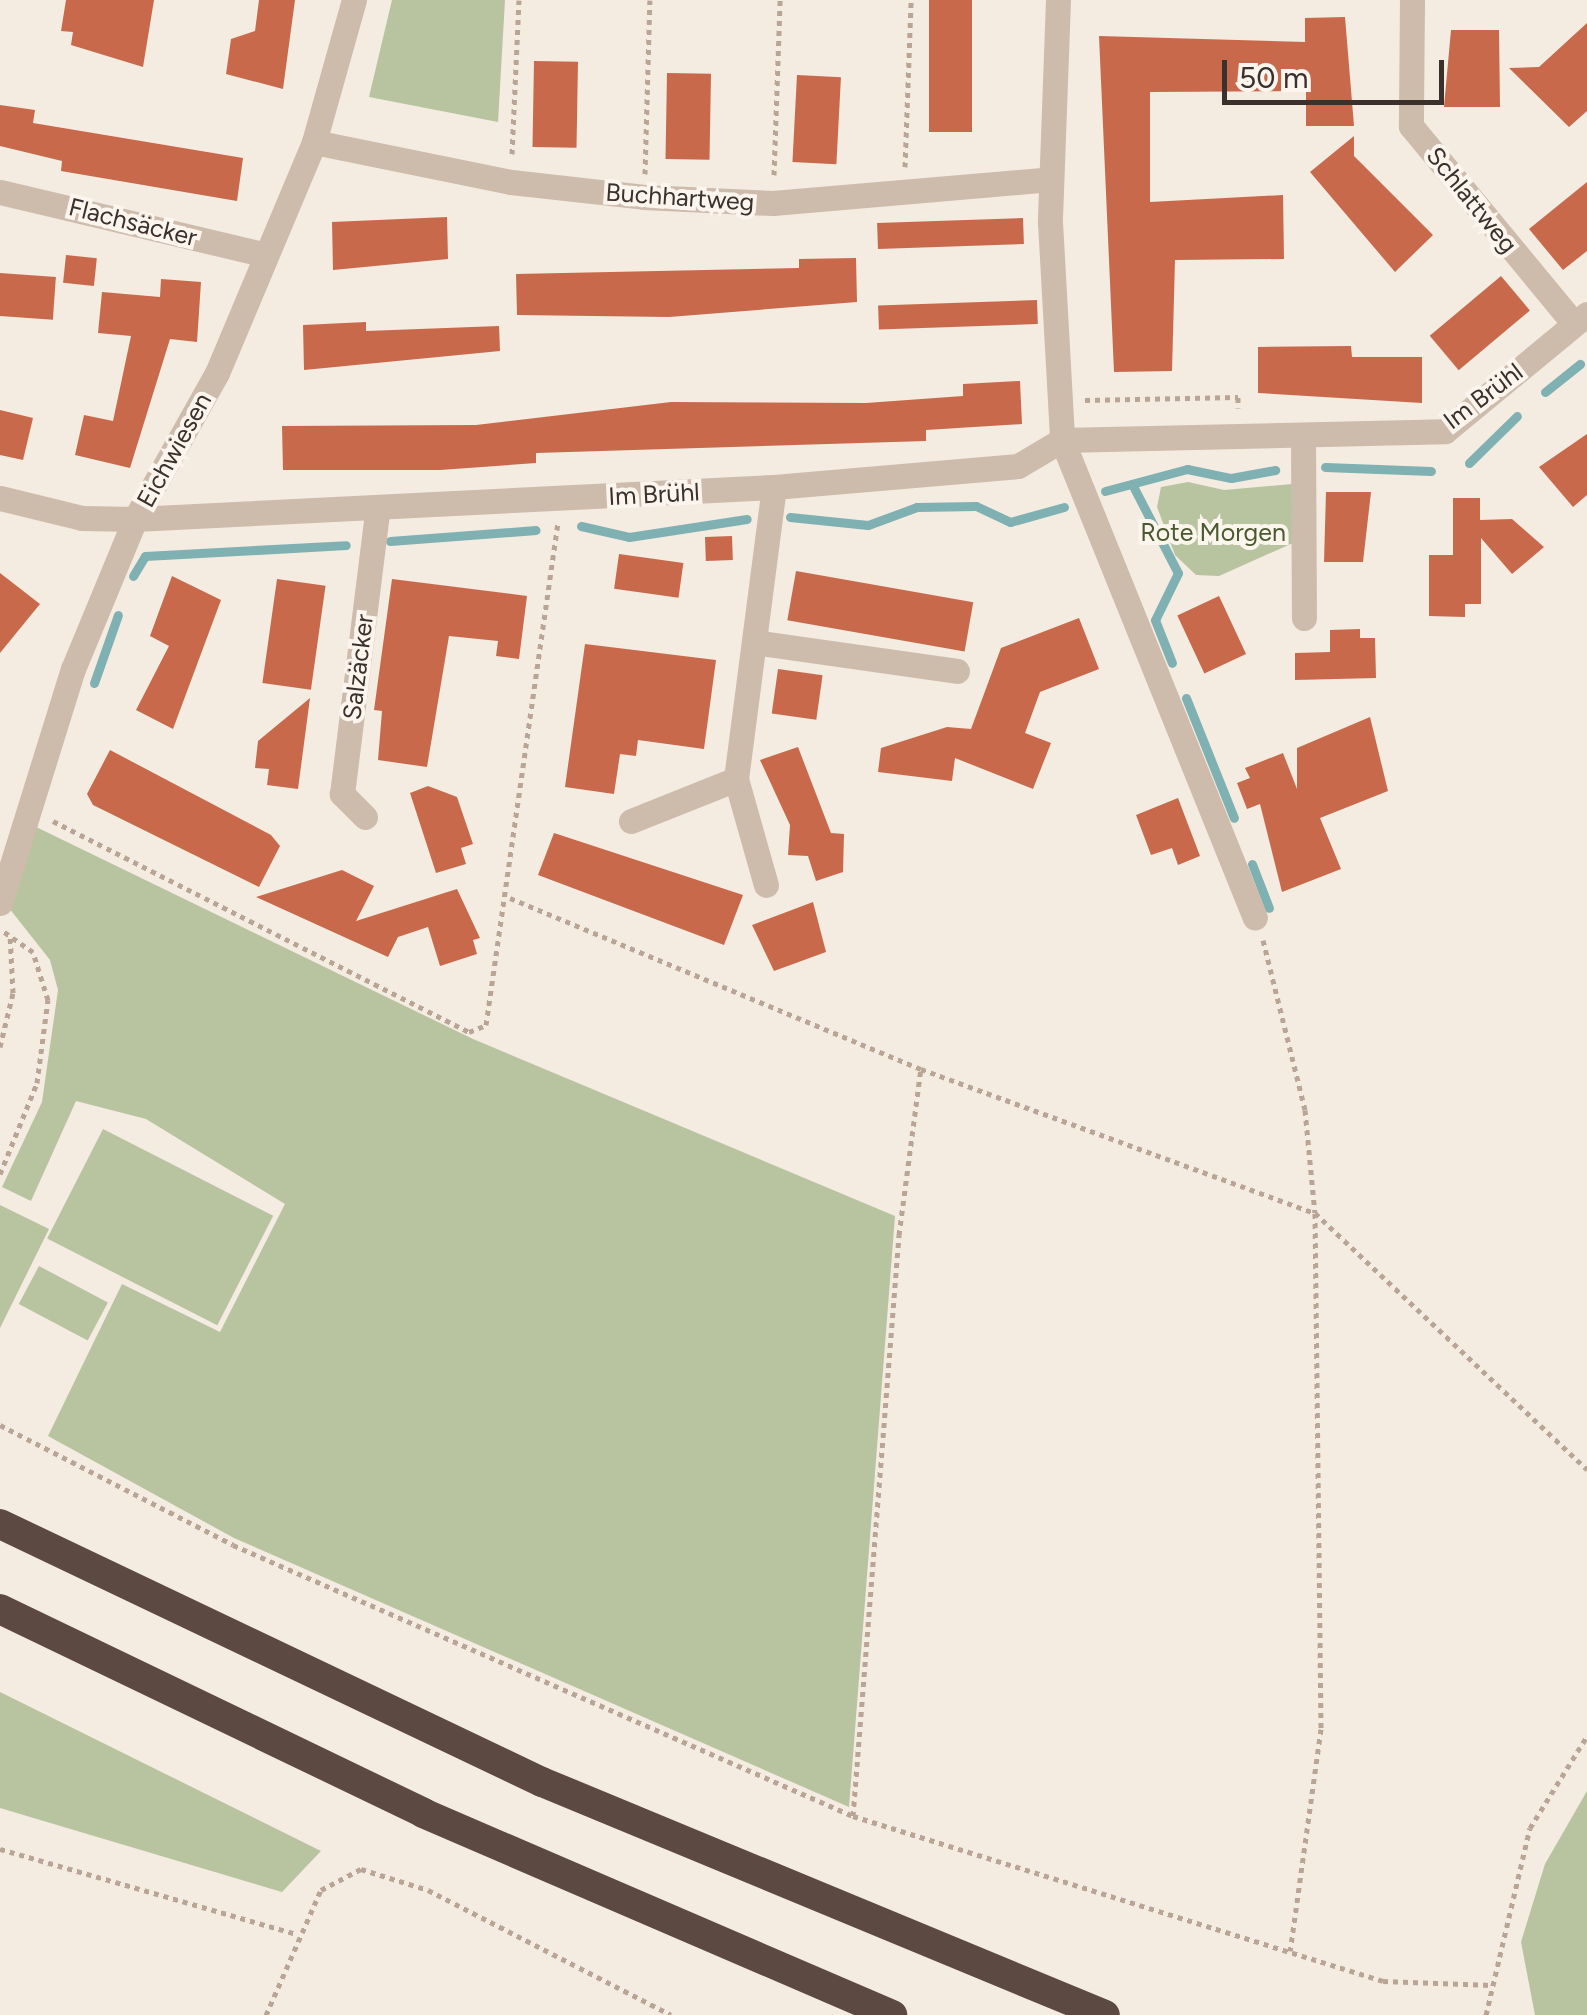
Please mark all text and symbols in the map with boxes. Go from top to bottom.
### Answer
scale bar [1227,40,1450,102]
text: 50 m [1239,59,1308,96]
street label: Schlattweg [1420,141,1524,259]
street label: Buchhartweg [605,177,755,217]
street label: Flachsäcker [66,192,200,252]
street label: Im Brühl [1437,357,1529,435]
street label: Eichwiesen [130,388,218,512]
street label: Im Brühl [608,477,700,511]
park label: Rote Morgen [1140,517,1286,547]
street label: Salzäcker [337,613,379,721]

